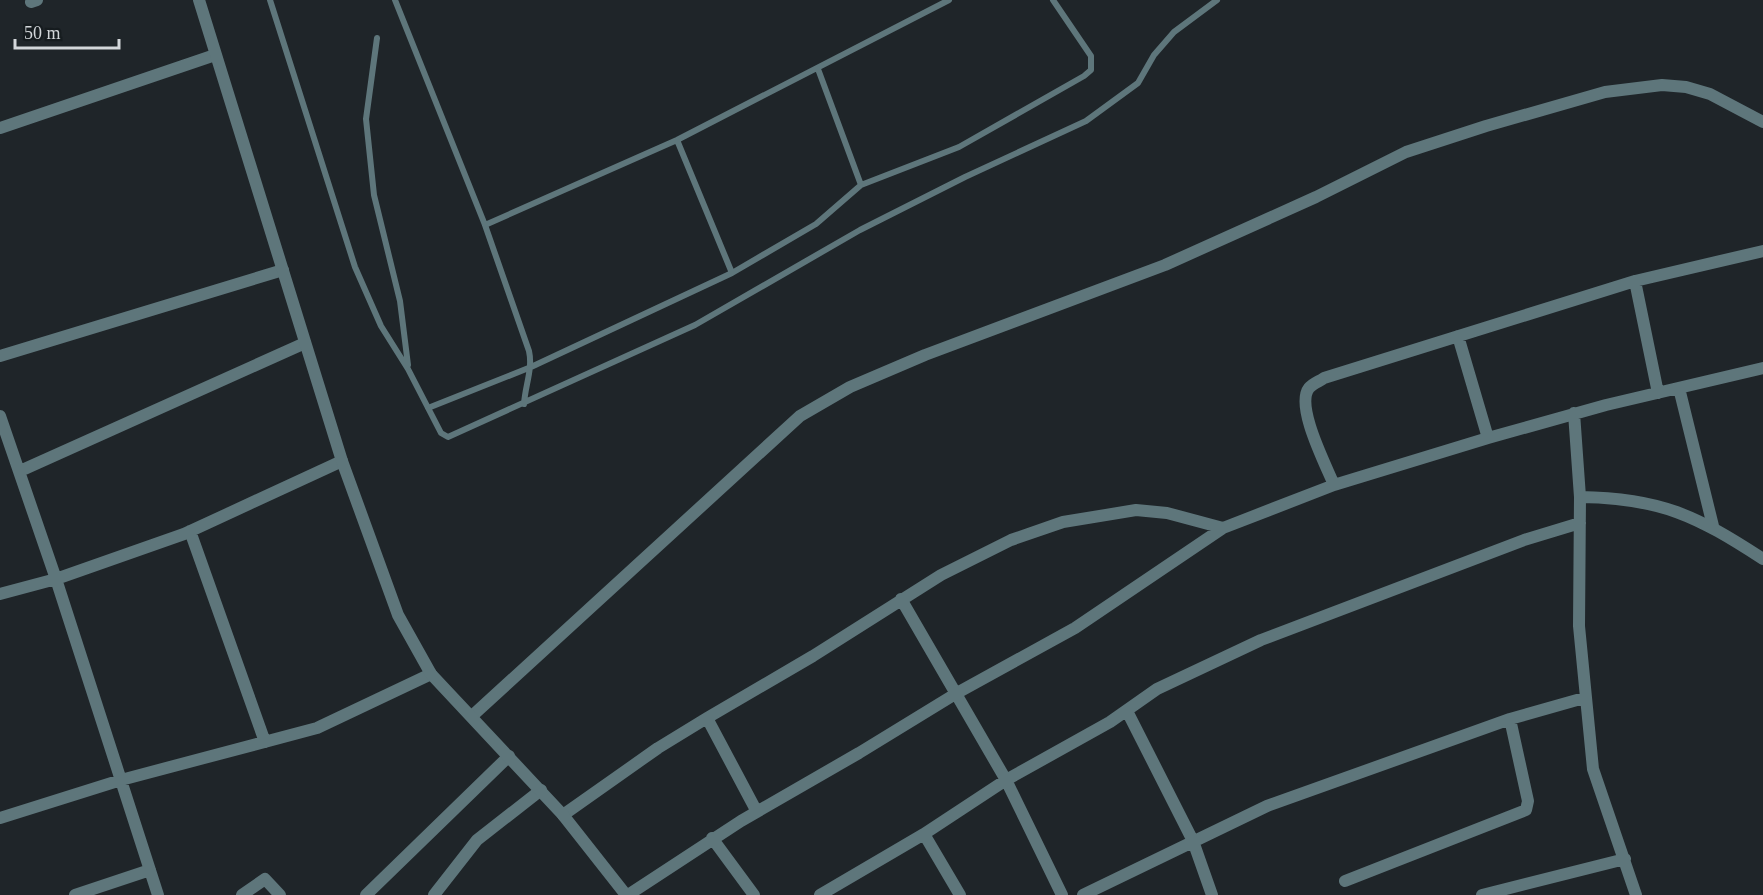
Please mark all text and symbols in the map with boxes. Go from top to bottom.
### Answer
scale bar [15,12,118,50]
text: 50 m [24,23,61,43]

